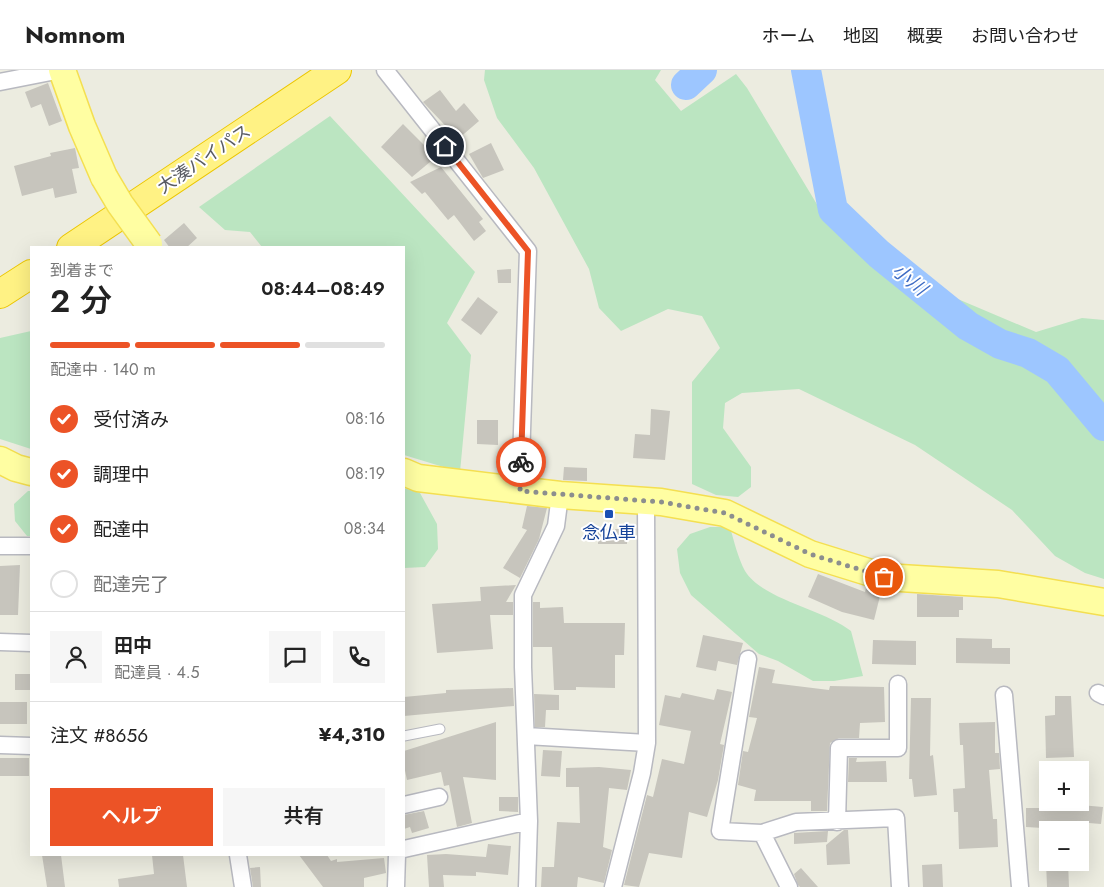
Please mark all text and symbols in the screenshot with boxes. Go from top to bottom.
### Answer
text: Nomnom [25,17,126,52]
text: ホーム [762,23,815,49]
text: 地図 [843,23,879,49]
text: 概要 [907,23,943,49]
text: お問い合わせ [971,23,1079,49]
street label: 大湊バイパス [152,118,256,200]
pin [424,125,466,167]
icon: home [431,132,459,160]
water label: 小川 [886,257,934,303]
text: 到着まで [50,259,114,282]
text: 08:44–08:49 [261,275,385,302]
text: 2 分 [50,278,112,324]
text: 配達中 · 140 m [50,358,156,381]
icon: check [50,405,78,433]
text: 受付済み [93,406,169,433]
text: 08:16 [345,407,385,430]
courier [496,437,546,487]
icon: bike [507,448,535,476]
icon: check [50,460,78,488]
text: 調理中 [93,461,150,488]
text: 08:19 [345,462,385,485]
marker: 念仏車 [603,508,615,520]
icon: check [50,515,78,543]
text: 配達中 [93,516,150,543]
text: 08:34 [344,517,385,540]
place label: 念仏車 [582,520,636,546]
pin [863,556,905,598]
icon: bag [870,563,898,591]
text: 配達完了 [93,571,169,598]
button: person [50,631,102,683]
button: chat [269,631,321,683]
button: phone [333,631,385,683]
text: 田中 [114,632,152,659]
text: 配達員 · 4.5 [114,661,200,684]
text: ¥4,310 [319,721,385,748]
text: 注文 #8656 [50,722,148,749]
map controls [1039,761,1089,871]
button: + [1039,761,1089,811]
button: ヘルプ [50,788,213,846]
button: 共有 [223,788,385,846]
button: − [1039,821,1089,871]

